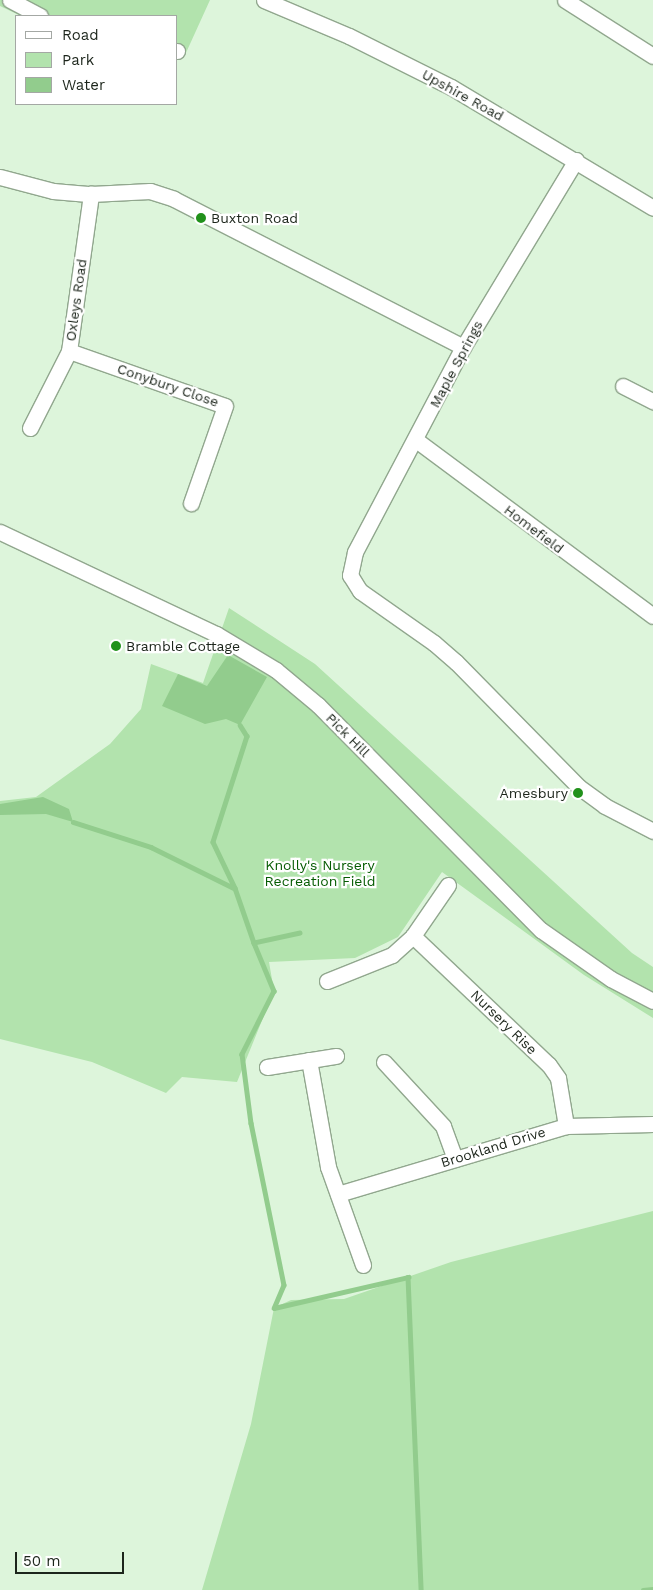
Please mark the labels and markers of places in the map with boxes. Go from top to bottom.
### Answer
place label: Buxton Road [211,210,298,226]
marker: Buxton Road [195,212,207,224]
place label: Bramble Cottage [126,638,240,654]
marker: Bramble Cottage [110,640,122,652]
place label: Amesbury [500,785,568,801]
marker: Amesbury [572,787,584,799]

